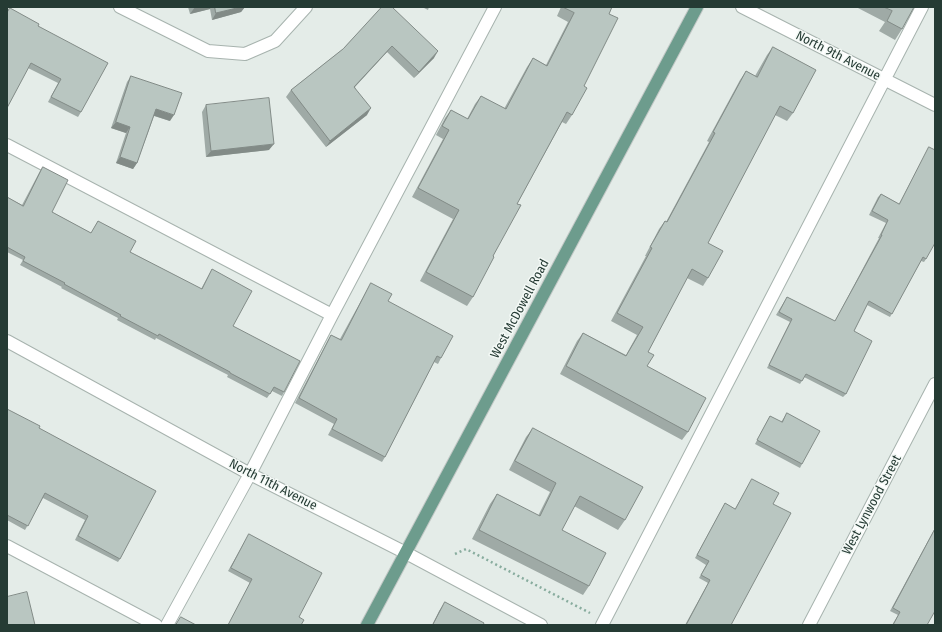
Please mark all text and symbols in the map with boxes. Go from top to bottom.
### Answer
street label: North 9th Avenue [793,28,883,84]
street label: West McDowell Road [487,257,553,361]
street label: West Lynwood Street [839,452,905,558]
street label: North 11th Avenue [226,456,320,514]

